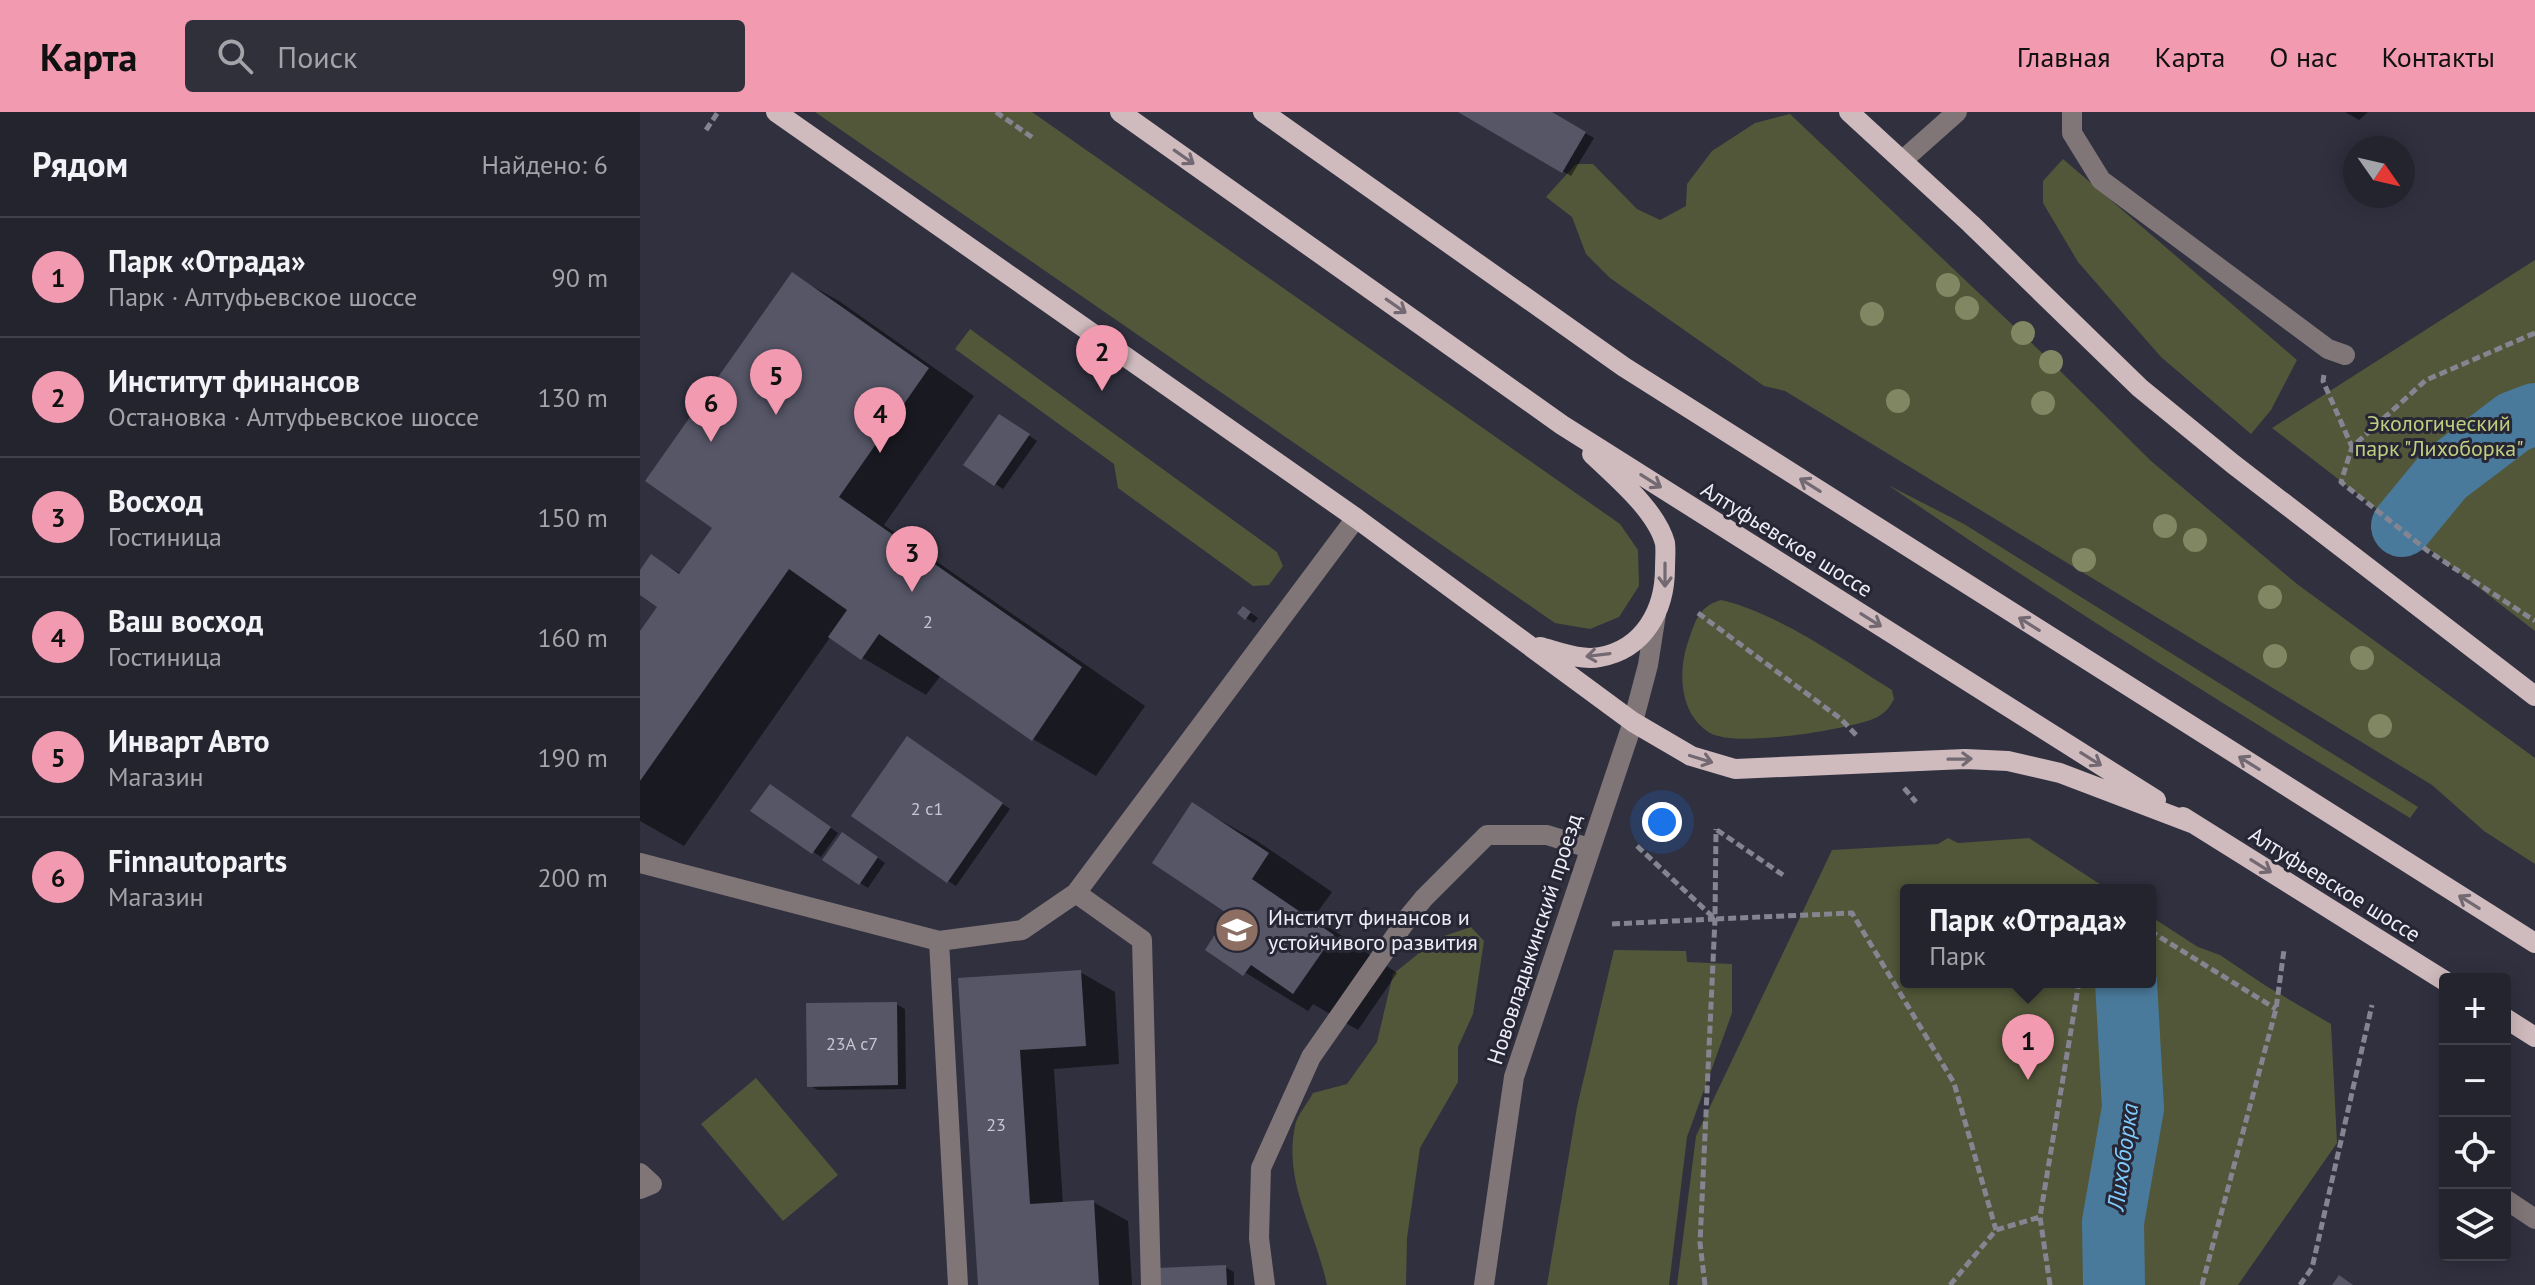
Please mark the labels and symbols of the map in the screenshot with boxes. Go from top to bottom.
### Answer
north arrow [2343,136,2415,208]
one-way arrow [1172,149,1194,165]
one-way arrow [1385,298,1407,314]
pin: 2 [1076,325,1128,391]
pin: 5 [750,349,802,415]
pin: 6 [685,376,737,442]
pin: 4 [854,387,906,453]
park label: Экологический парк "Лихоборка" [2354,409,2524,462]
one-way arrow [1639,474,1662,490]
street label: Алтуфьевское шоссе [1696,475,1878,603]
one-way arrow [1799,477,1821,494]
pin: 3 [886,526,938,592]
one-way arrow [1657,561,1673,588]
house number: 2 [923,610,933,633]
one-way arrow [1859,613,1882,629]
one-way arrow [2019,615,2041,632]
one-way arrow [1586,648,1612,663]
one-way arrow [2079,751,2102,767]
one-way arrow [1689,752,1714,767]
one-way arrow [1946,752,1973,767]
one-way arrow [2238,754,2261,770]
house number: 2 с1 [911,797,943,820]
your location [1642,802,1682,842]
street label: Нововладыкинский проезд [1480,810,1588,1068]
street label: Алтуфьевское шоссе [2244,820,2426,948]
one-way arrow [2249,857,2271,874]
one-way arrow [2458,893,2481,909]
place label: Институт финансов и устойчивого развития [1268,903,1478,956]
school or university icon: Институт финансов и устойчивого развития [1213,906,1261,954]
pin: 1 [2002,1014,2054,1080]
house number: 23А с7 [826,1032,878,1055]
water label: Лихоборка [2099,1101,2145,1214]
house number: 23 [986,1113,1006,1136]

